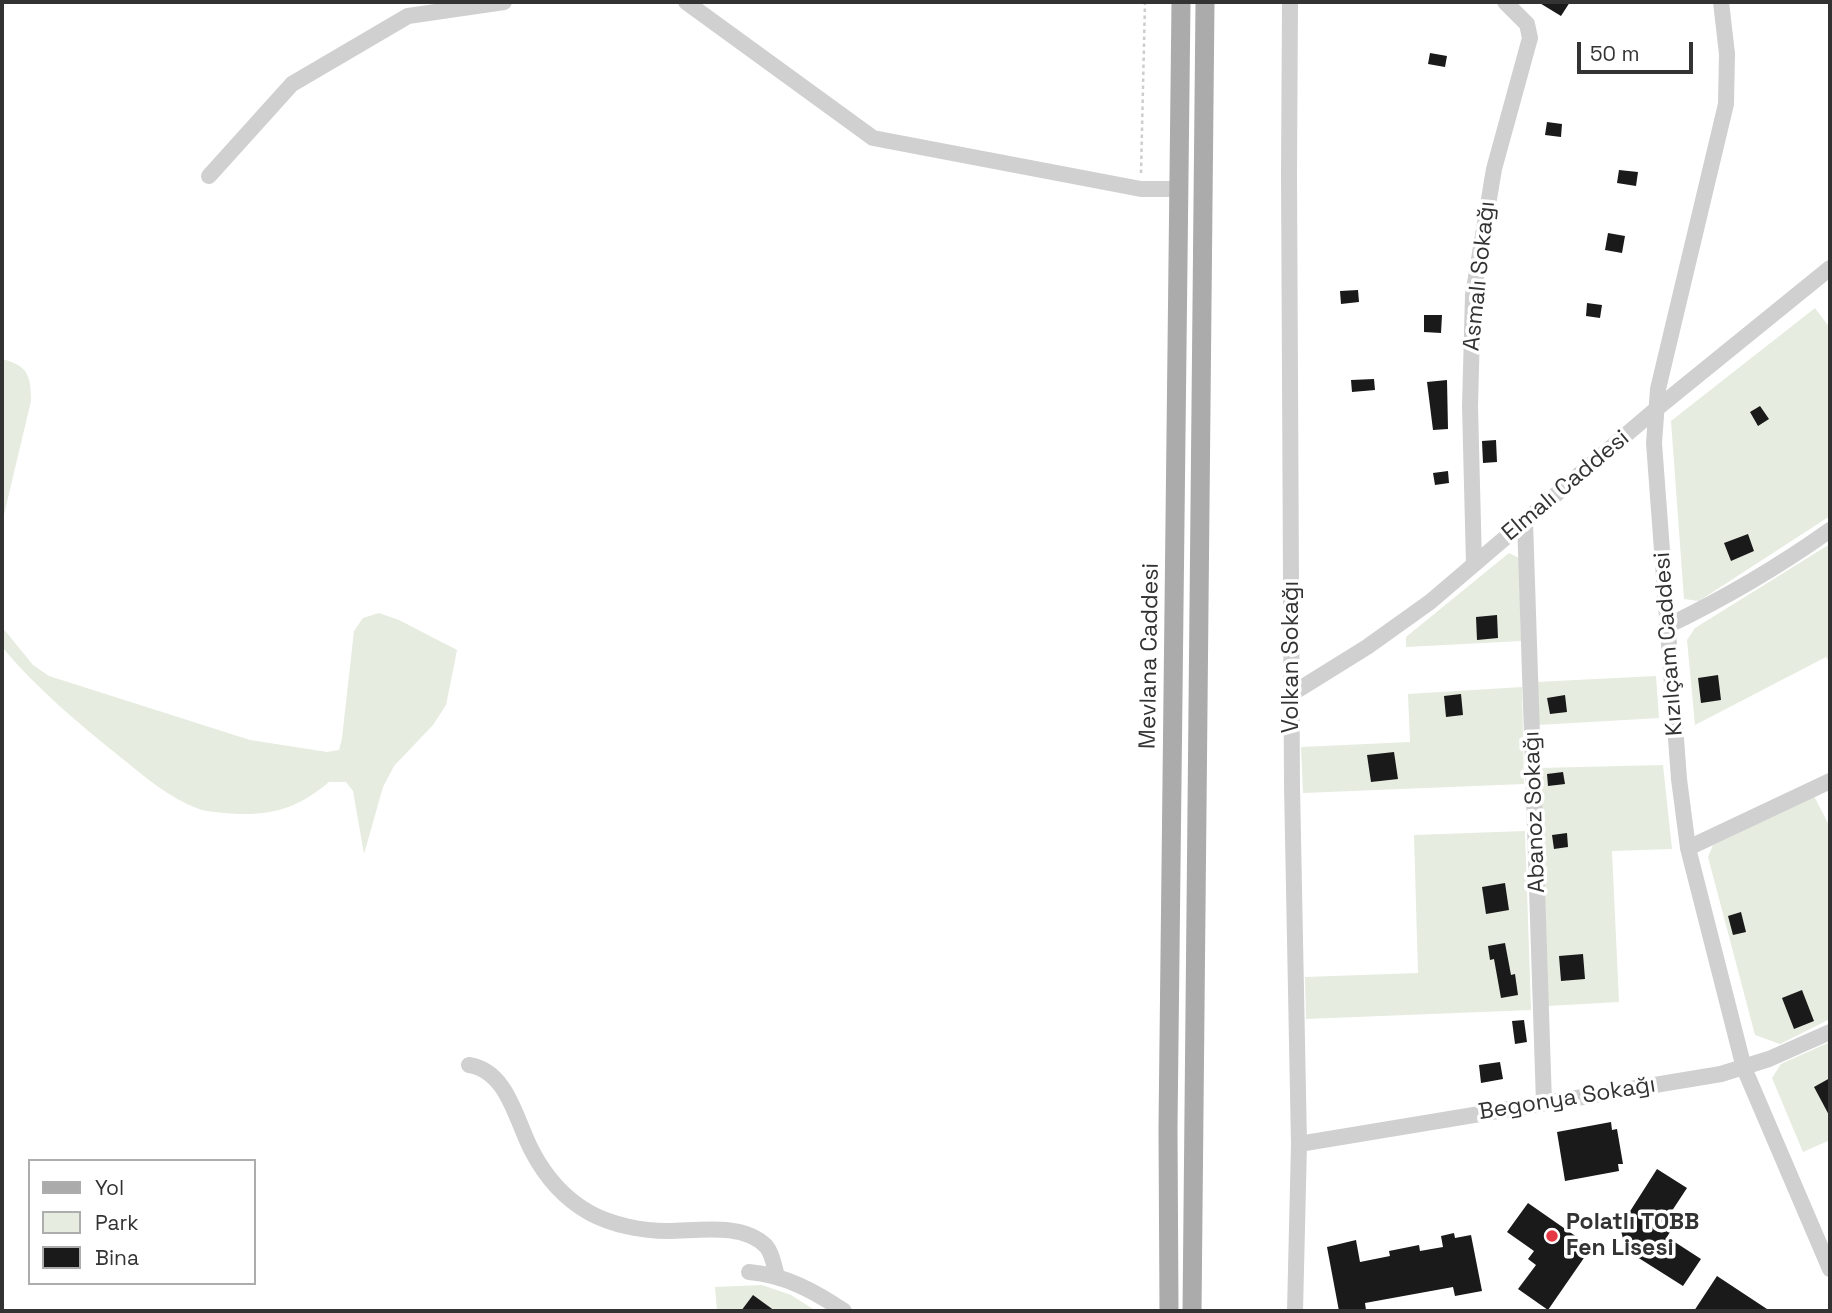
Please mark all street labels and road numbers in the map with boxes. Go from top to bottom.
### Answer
street label: Asmalı Sokağı [1458,200,1502,352]
street label: Elmalı Caddesi [1497,425,1635,547]
street label: Kızılçam Caddesi [1649,551,1689,737]
street label: Mevlana Caddesi [1135,563,1165,749]
street label: Volkan Sokağı [1278,581,1306,733]
street label: Abanoz Sokağı [1518,731,1552,893]
street label: Begonya Sokağı [1477,1071,1657,1127]

